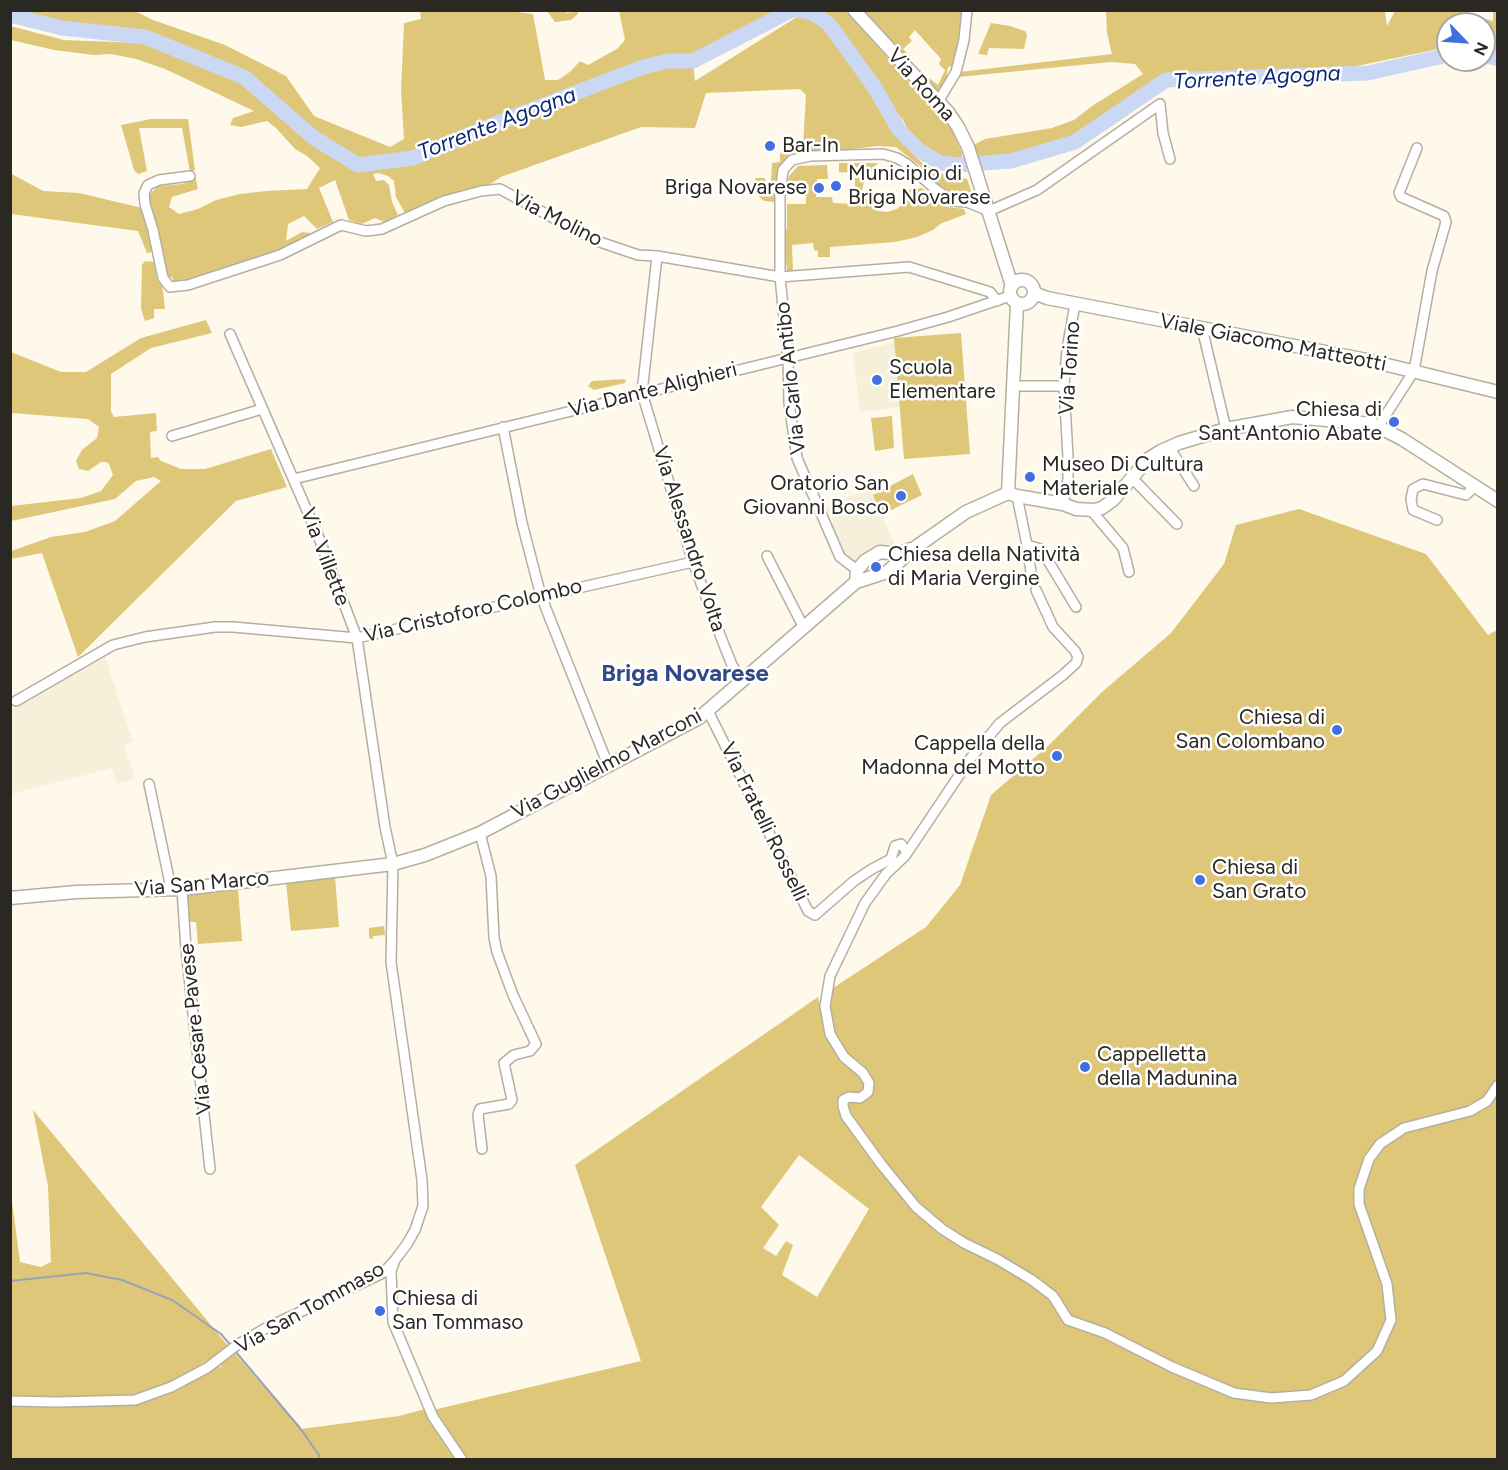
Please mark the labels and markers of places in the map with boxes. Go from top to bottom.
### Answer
place label: Bar-In [782,133,839,159]
marker: Bar-In [763,139,777,153]
place label: Municipio di Briga Novarese [848,161,990,211]
place label: Briga Novarese [665,175,807,201]
marker: Municipio di Briga Novarese [829,179,843,193]
marker: Briga Novarese [812,181,826,195]
place label: Scuola Elementare [889,355,996,405]
marker: Scuola Elementare [870,373,884,387]
place label: Chiesa di Sant'Antonio Abate [1198,397,1382,447]
marker: Chiesa di Sant'Antonio Abate [1387,415,1401,429]
place label: Museo Di Cultura Materiale [1042,452,1204,502]
marker: Museo Di Cultura Materiale [1023,470,1037,484]
place label: Oratorio San Giovanni Bosco [743,471,889,521]
marker: Oratorio San Giovanni Bosco [894,489,908,503]
place label: Chiesa della Natività di Maria Vergine [888,542,1080,592]
marker: Chiesa della Natività di Maria Vergine [869,560,883,574]
place label: Chiesa di San Colombano [1176,705,1325,755]
marker: Chiesa di San Colombano [1330,723,1344,737]
place label: Cappella della Madonna del Motto [861,731,1045,781]
marker: Cappella della Madonna del Motto [1050,749,1064,763]
place label: Chiesa di San Grato [1212,855,1306,905]
marker: Chiesa di San Grato [1193,873,1207,887]
place label: Cappelletta della Madunina [1097,1042,1237,1092]
marker: Cappelletta della Madunina [1078,1060,1092,1074]
place label: Chiesa di San Tommaso [392,1286,523,1336]
marker: Chiesa di San Tommaso [373,1304,387,1318]

